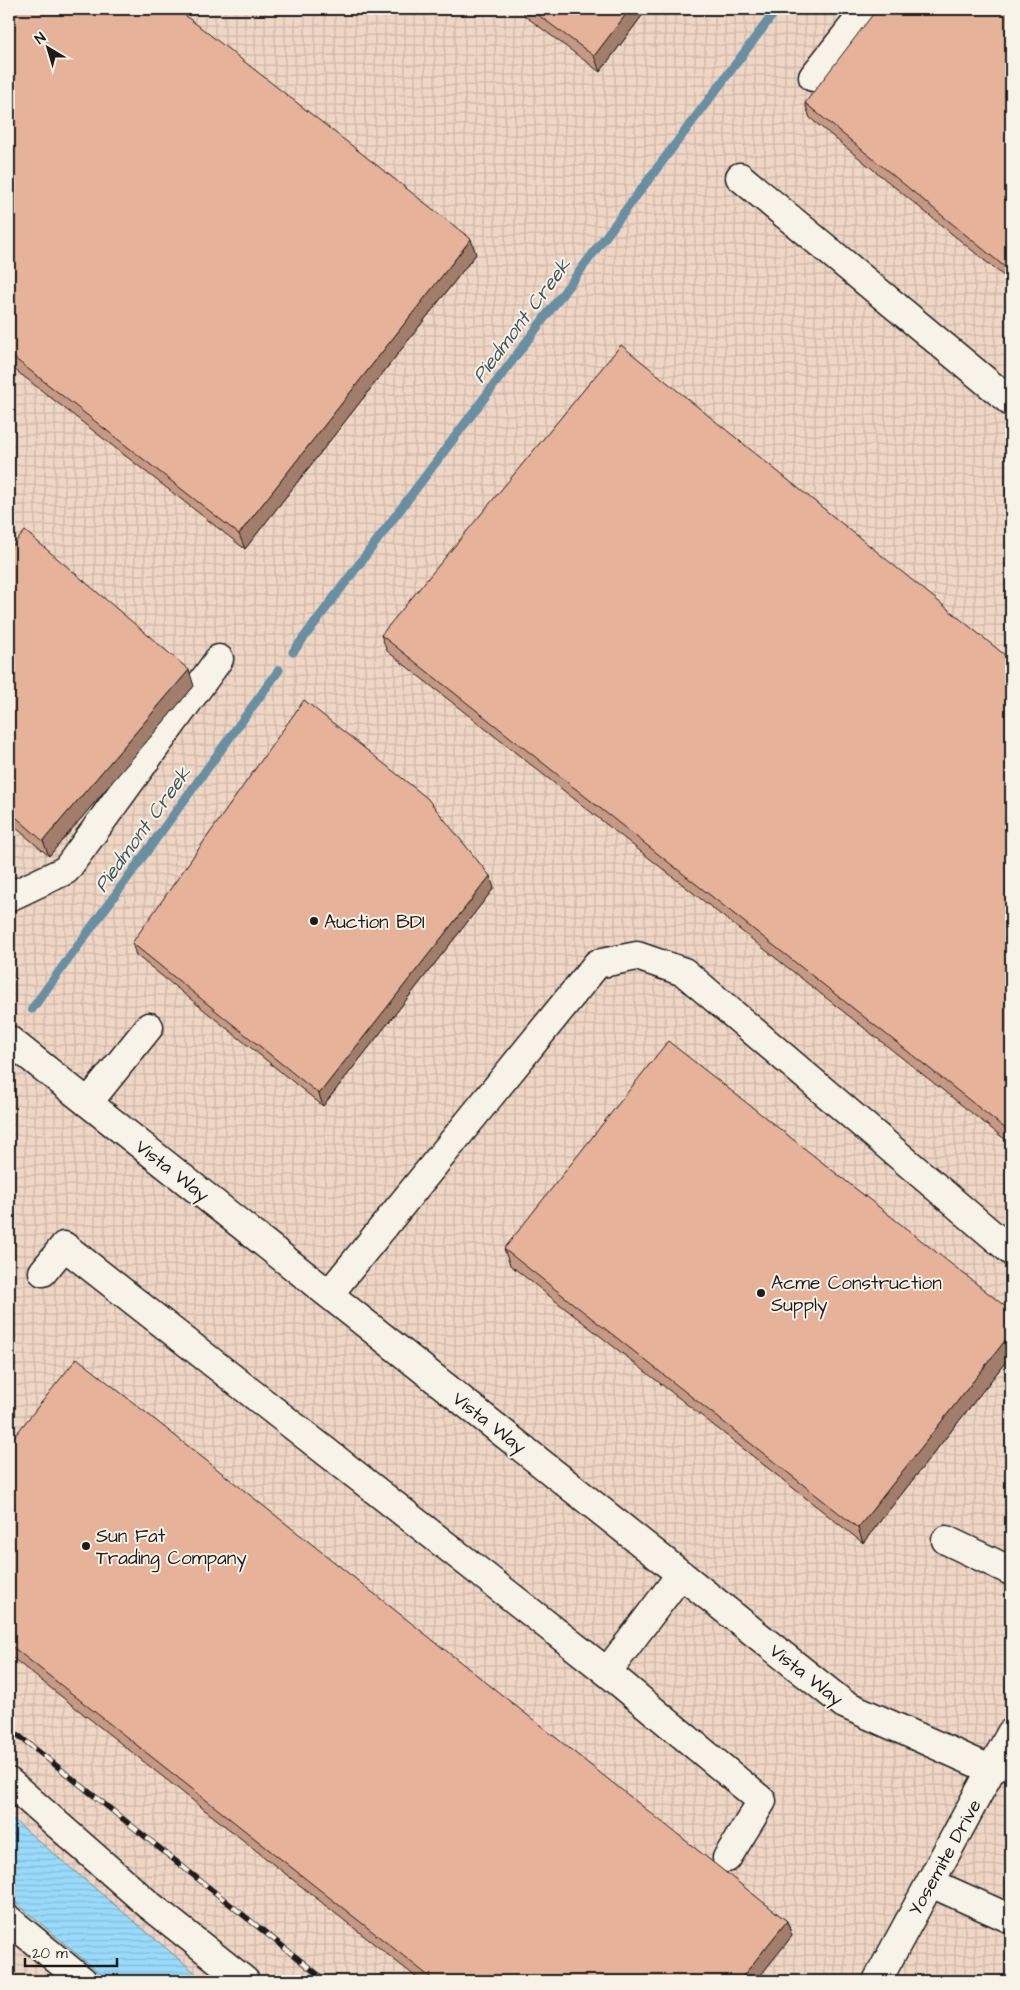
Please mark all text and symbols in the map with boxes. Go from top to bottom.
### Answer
north arrow [22,22,72,72]
text: N [31,28,50,49]
water label: Piedmont Creek [466,252,578,388]
water label: Piedmont Creek [88,761,198,898]
place label: Auction BDI [324,909,425,936]
marker: Auction BDI [308,915,320,927]
street label: Vista Way [129,1134,215,1210]
place label: Acme Construction Supply [771,1270,942,1320]
marker: Acme Construction Supply [755,1287,767,1299]
street label: Vista Way [446,1386,532,1462]
place label: Sun Fat Trading Company [96,1523,247,1573]
marker: Sun Fat Trading Company [80,1540,92,1552]
street label: Vista Way [763,1638,849,1714]
street label: Yosemite Drive [902,1794,989,1921]
scale bar [25,1935,118,1967]
text: 20 m [32,1943,68,1964]

